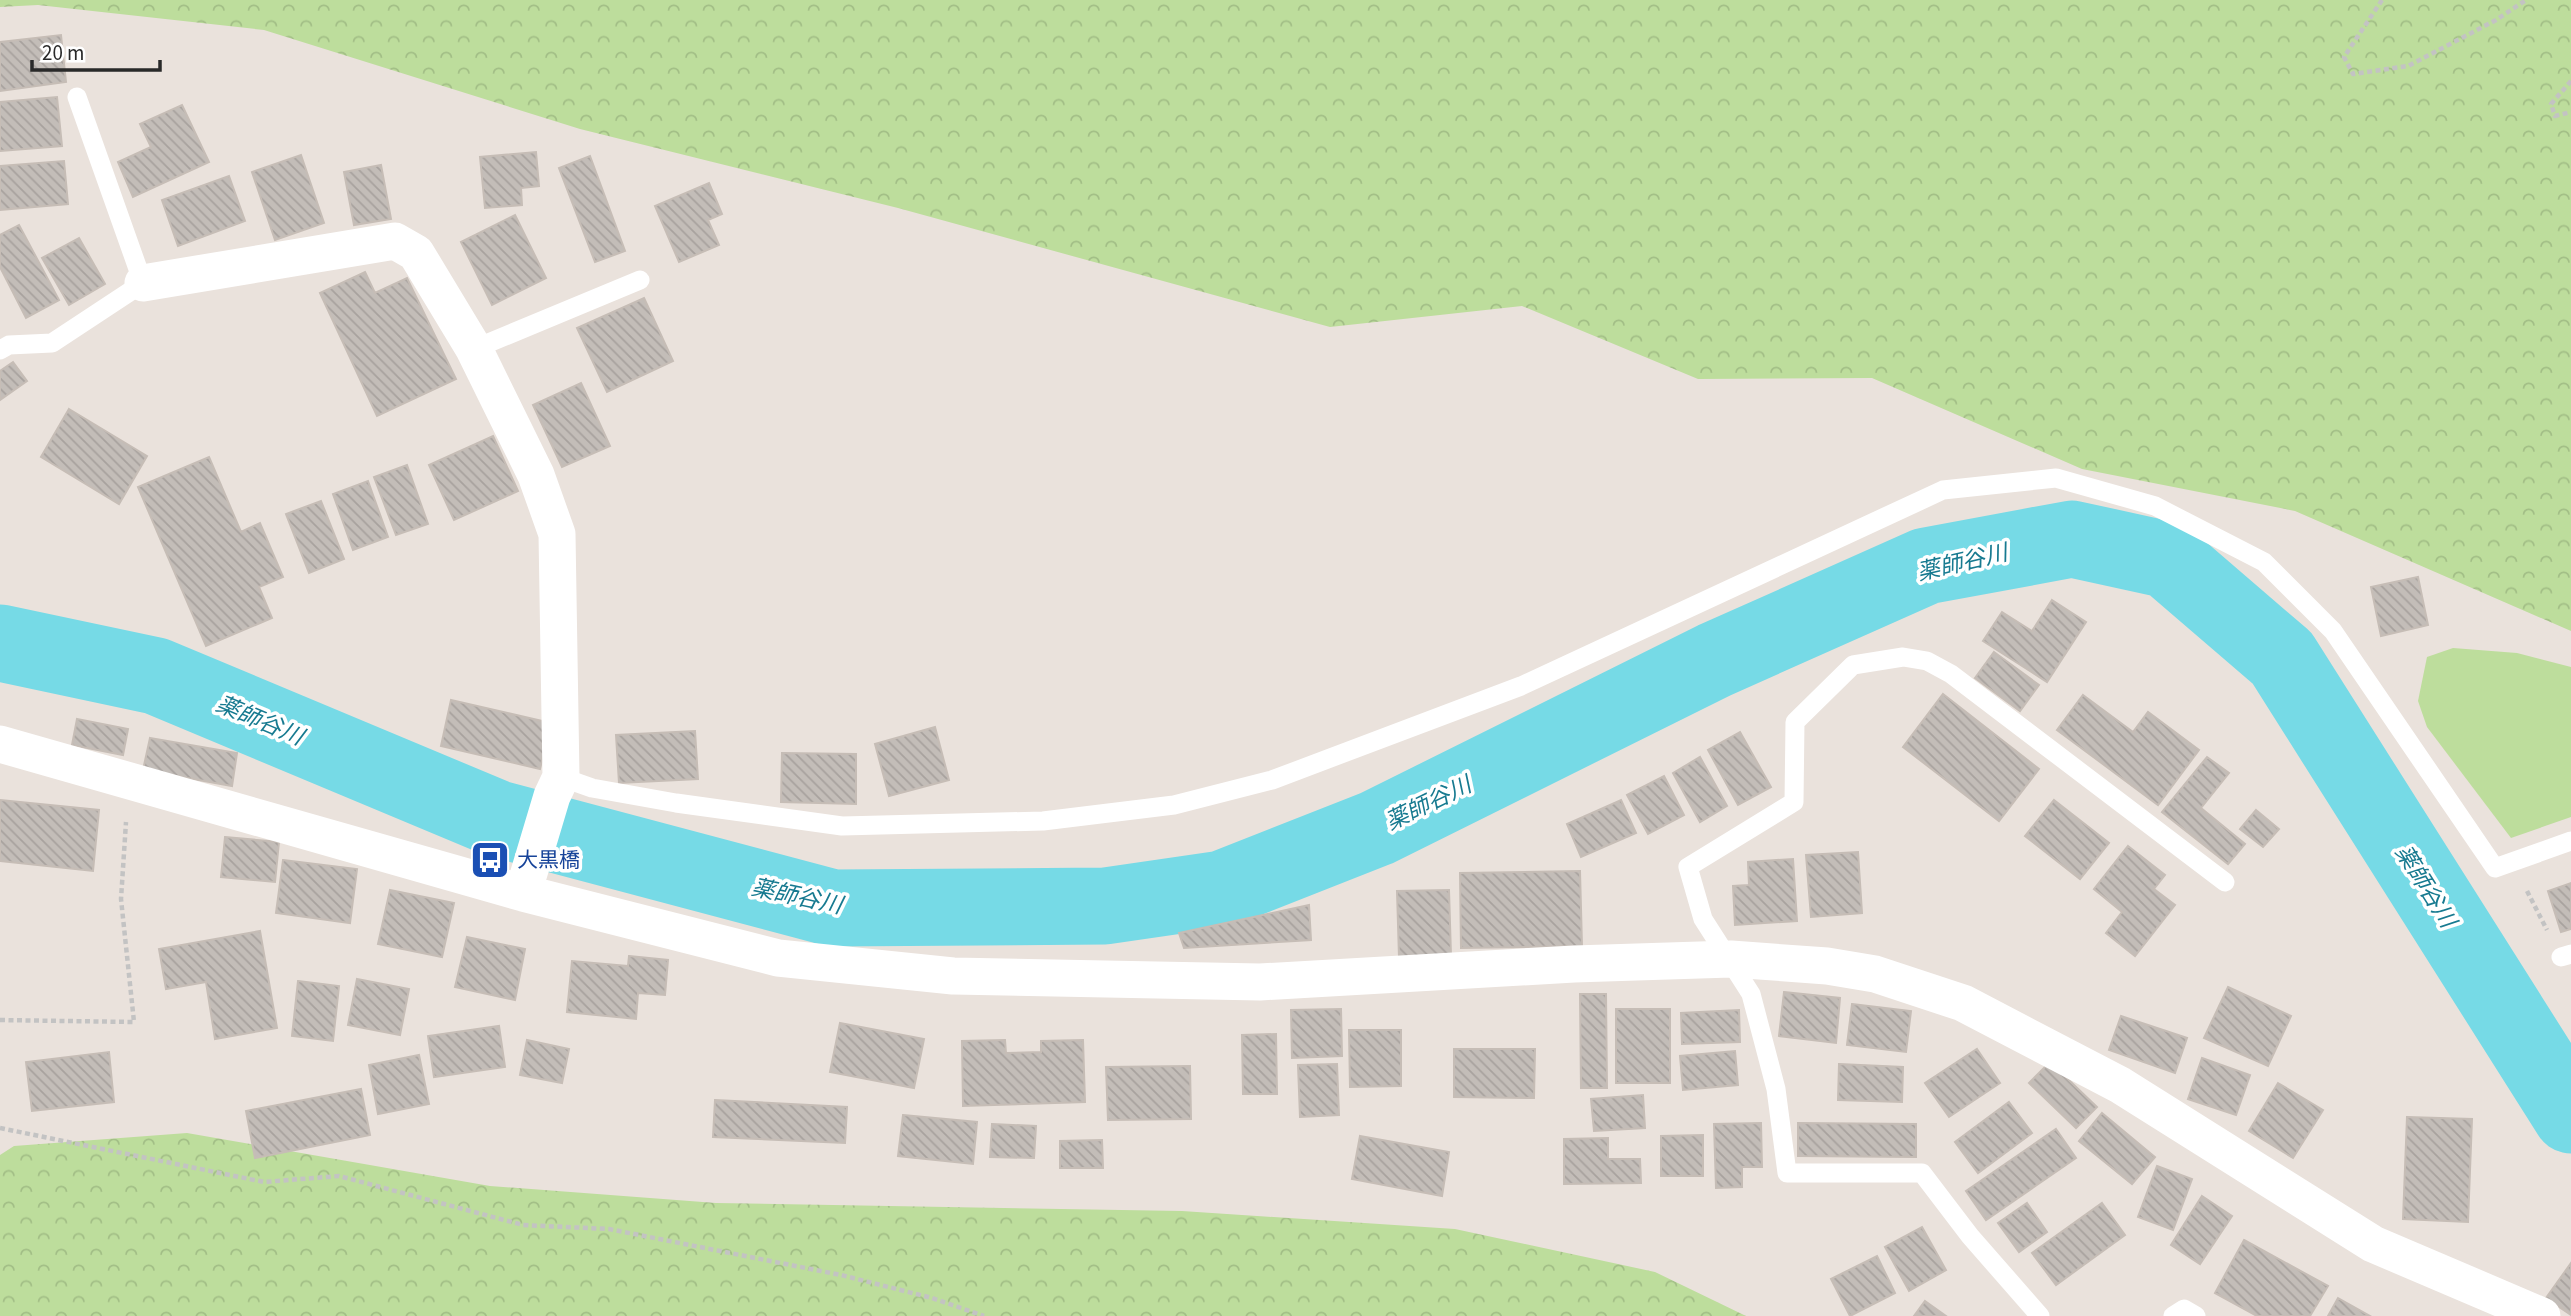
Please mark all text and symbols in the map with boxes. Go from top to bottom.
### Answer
scale bar [32,28,159,72]
text: 20 m [42,38,84,68]
water label: 薬師谷川 [1914,535,2014,589]
water label: 薬師谷川 [211,687,311,755]
water label: 薬師谷川 [1380,767,1479,838]
bus stop icon: 大黒橋 [469,839,511,881]
water label: 薬師谷川 [2387,839,2466,937]
place label: 大黒橋 [517,845,580,875]
water label: 薬師谷川 [748,871,848,923]

